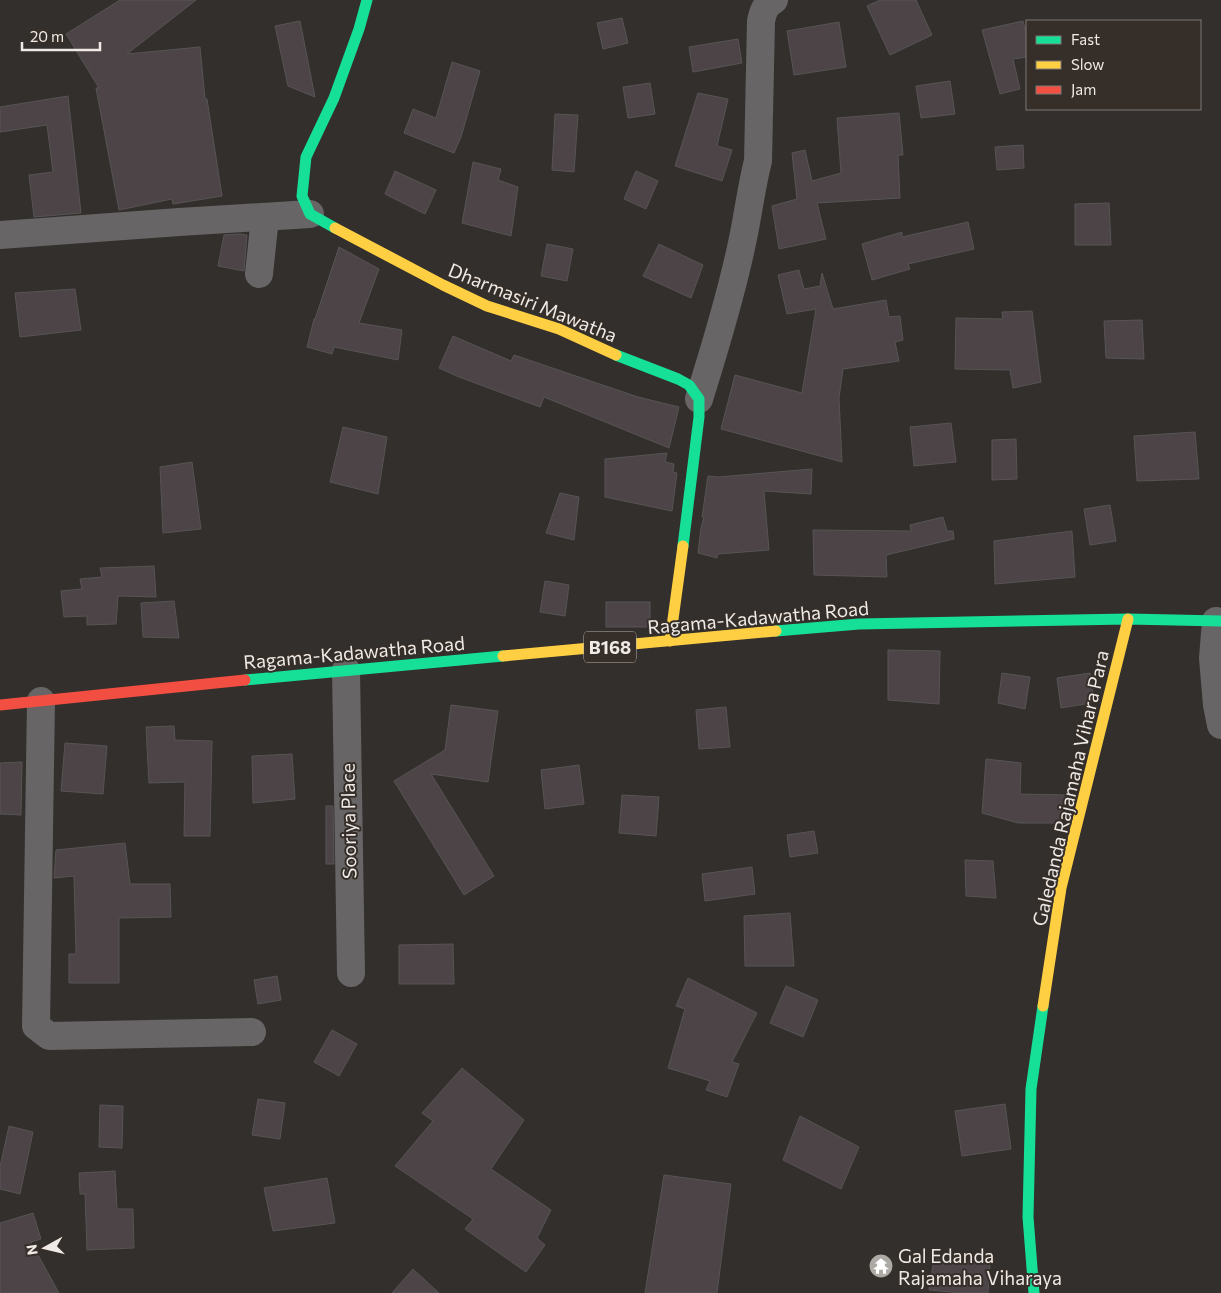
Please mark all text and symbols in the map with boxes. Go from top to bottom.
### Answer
scale bar [22,20,100,52]
legend [1026,20,1201,110]
text: 20 m [30,27,64,45]
text: Fast [1071,30,1100,48]
text: Slow [1071,55,1104,73]
text: Jam [1071,80,1096,98]
street label: Dharmasiri Mawatha [445,258,621,346]
street label: Ragama-Kadawatha Road [646,596,870,638]
street label: Ragama-Kadawatha Road [242,631,466,673]
road number: B168 [584,632,636,662]
street label: Galedanda Rajamaha Vihara Para [1027,648,1113,928]
street label: Sooriya Place [335,763,361,879]
north arrow [20,1223,70,1273]
text: N [22,1243,41,1256]
place label: Gal Edanda Rajamaha Viharaya [898,1244,1062,1289]
temple icon: Gal Edanda Rajamaha Viharaya [868,1253,894,1279]

